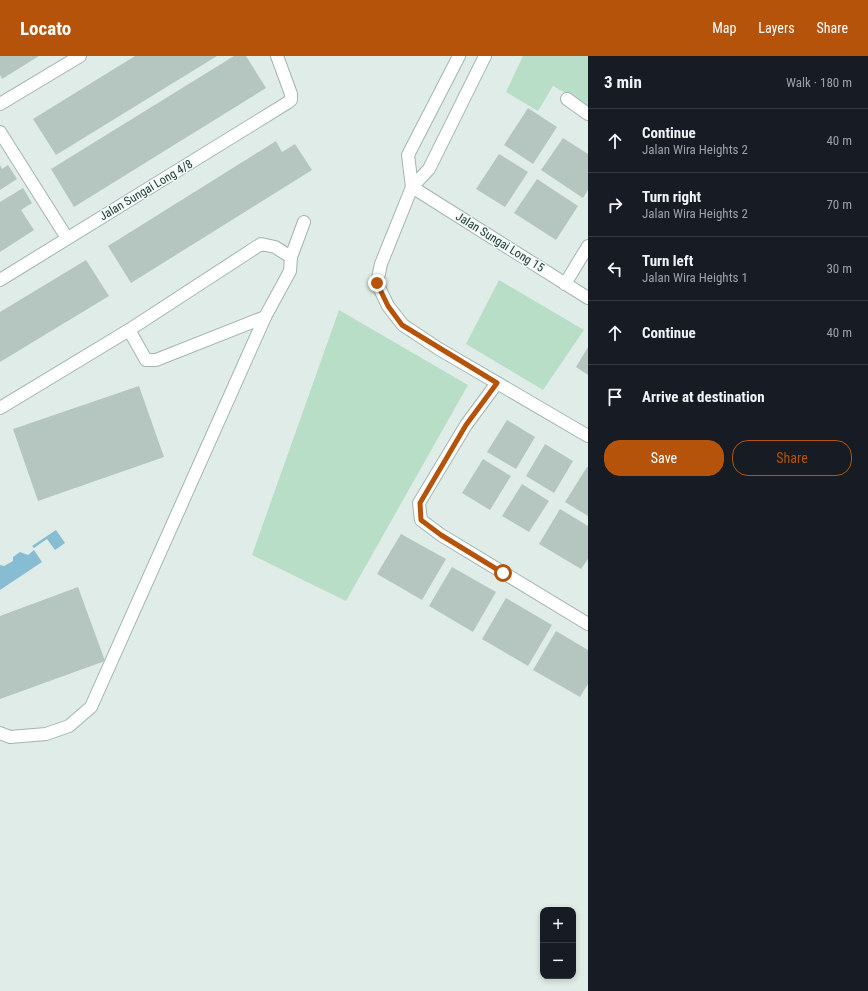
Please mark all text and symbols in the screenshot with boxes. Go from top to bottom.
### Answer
text: Locato [20,17,71,40]
text: Map [712,20,736,36]
text: Layers [758,20,795,36]
text: Share [817,20,848,36]
text: 3 min [604,72,642,92]
text: Walk · 180 m [786,75,852,90]
text: Continue [642,124,696,142]
icon: ahead [604,130,626,152]
text: 40 m [826,133,852,148]
text: Jalan Wira Heights 2 [642,142,748,157]
street label: Jalan Sungai Long 4/8 [97,157,195,223]
text: Turn right [642,188,701,206]
icon: right [604,194,626,216]
text: 70 m [826,197,852,212]
text: Jalan Wira Heights 2 [642,206,748,221]
street label: Jalan Sungai Long 15 [453,209,547,275]
text: Turn left [642,252,693,270]
icon: left [604,258,626,280]
text: 30 m [826,261,852,276]
text: Jalan Wira Heights 1 [642,270,748,285]
route end [368,274,386,292]
icon: ahead [604,322,626,344]
text: Continue [642,324,696,342]
text: 40 m [826,325,852,340]
icon: arrive [604,386,626,408]
text: Arrive at destination [642,388,765,406]
button: Save [604,440,724,476]
button: Share [732,440,852,476]
route start [494,564,512,582]
map controls [540,907,576,979]
button: + [540,907,576,943]
button: − [540,943,576,979]

